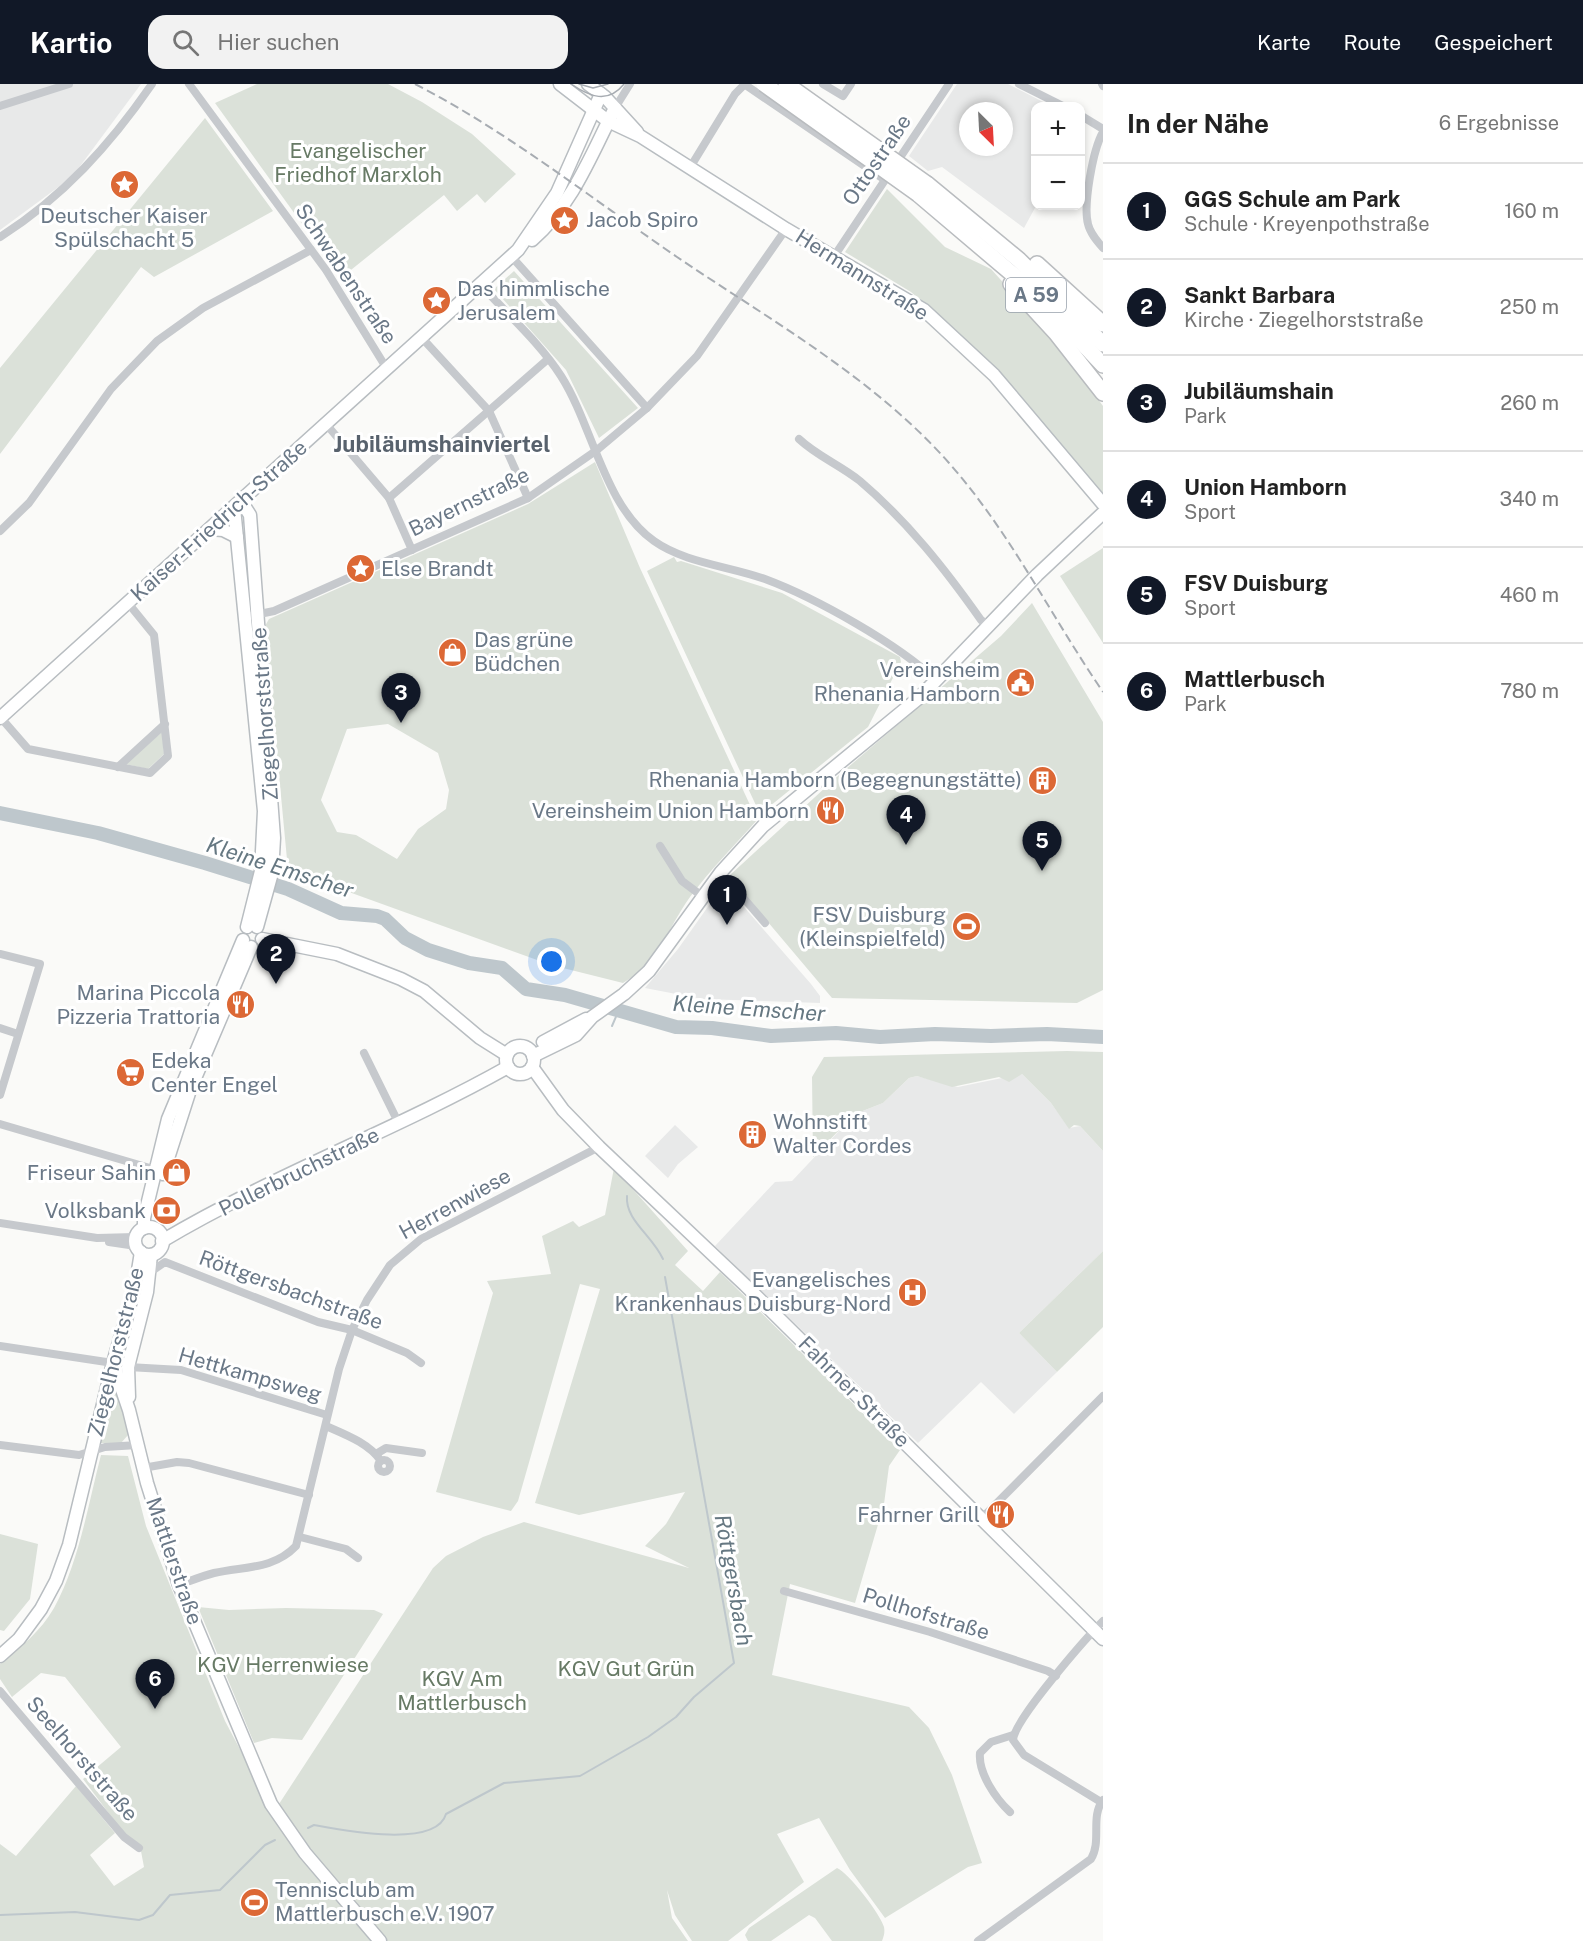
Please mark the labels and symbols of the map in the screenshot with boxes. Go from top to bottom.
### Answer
north arrow [959,102,1013,156]
street label: Ottostraße [837,109,916,210]
park label: Evangelischer Friedhof Marxloh [274,138,442,187]
place icon: Deutscher Kaiser Spülschacht 5 [108,169,140,201]
street label: Schwabenstraße [290,199,403,349]
place label: Deutscher Kaiser Spülschacht 5 [40,203,208,252]
place icon: Jacob Spiro [549,204,581,236]
place label: Jacob Spiro [586,207,698,232]
street label: Hermannstraße [791,224,933,326]
place label: Das himmlische Jerusalem [457,276,610,325]
road number: A 59 [1006,278,1066,312]
place icon: Das himmlische Jerusalem [420,285,452,317]
district label: Jubiläumshainviertel [334,431,550,457]
street label: Kaiser-Friedrich-Straße [125,435,312,606]
street label: Bayernstraße [405,462,533,541]
place icon: Else Brandt [344,553,376,585]
place label: Else Brandt [381,556,494,581]
street label: Ziegelhorststraße [246,626,283,802]
place label: Das grüne Büdchen [474,627,573,676]
shop icon: Das grüne Büdchen [437,636,469,668]
place label: Vereinsheim Rhenania Hamborn [814,657,1000,706]
public building icon: Vereinsheim Rhenania Hamborn [1005,666,1037,698]
pin: 3 [382,674,420,723]
building icon: Rhenania Hamborn (Begegnungstätte) [1027,764,1059,796]
place label: Rhenania Hamborn (Begegnungstätte) [649,767,1022,792]
restaurant icon: Vereinsheim Union Hamborn [814,795,846,827]
pin: 4 [886,796,926,845]
place label: Vereinsheim Union Hamborn [532,798,809,823]
pin: 5 [1022,822,1062,871]
water label: Kleine Emscher [203,831,358,903]
pin: 1 [708,876,746,925]
place label: FSV Duisburg (Kleinspielfeld) [799,902,946,951]
sports icon: FSV Duisburg (Kleinspielfeld) [951,911,983,943]
pin: 2 [256,934,296,984]
your location [537,947,566,976]
place label: Marina Piccola Pizzeria Trattoria [56,980,220,1029]
restaurant icon: Marina Piccola Pizzeria Trattoria [225,989,257,1021]
water label: Kleine Emscher [672,990,827,1026]
place label: Edeka Center Engel [151,1048,278,1097]
supermarket icon: Edeka Center Engel [114,1057,146,1089]
place label: Wohnstift Walter Cordes [773,1109,912,1158]
building icon: Wohnstift Walter Cordes [736,1118,768,1150]
street label: Pollerbruchstraße [214,1122,383,1221]
shop icon: Friseur Sahin [161,1157,193,1189]
place label: Friseur Sahin [27,1160,156,1185]
street label: Herrenwiese [395,1163,515,1244]
bank icon: Volksbank [151,1195,183,1227]
place label: Volksbank [45,1198,146,1223]
street label: Röttgersbachstraße [196,1245,386,1334]
street label: Ziegelhorststraße [82,1265,149,1439]
place label: Evangelisches Krankenhaus Duisburg-Nord [615,1267,891,1316]
hospital icon: Evangelisches Krankenhaus Duisburg-Nord [896,1276,928,1308]
street label: Fahrner Straße [794,1331,915,1452]
street label: Hettkampsweg [176,1342,325,1407]
street label: Mattlerstraße [141,1494,208,1628]
restaurant icon: Fahrner Grill [985,1499,1017,1531]
place label: Fahrner Grill [857,1502,980,1527]
water label: Röttgersbach [710,1512,758,1648]
street label: Pollhofstraße [860,1582,993,1645]
park label: KGV Herrenwiese [197,1652,369,1677]
park label: KGV Gut Grün [557,1656,695,1681]
pin: 6 [136,1660,174,1709]
park label: KGV Am Mattlerbusch [397,1666,527,1715]
street label: Seelhorststraße [21,1691,143,1826]
place label: Tennisclub am Mattlerbusch e.V. 1907 [275,1877,495,1926]
sports icon: Tennisclub am Mattlerbusch e.V. 1907 [238,1886,270,1918]

